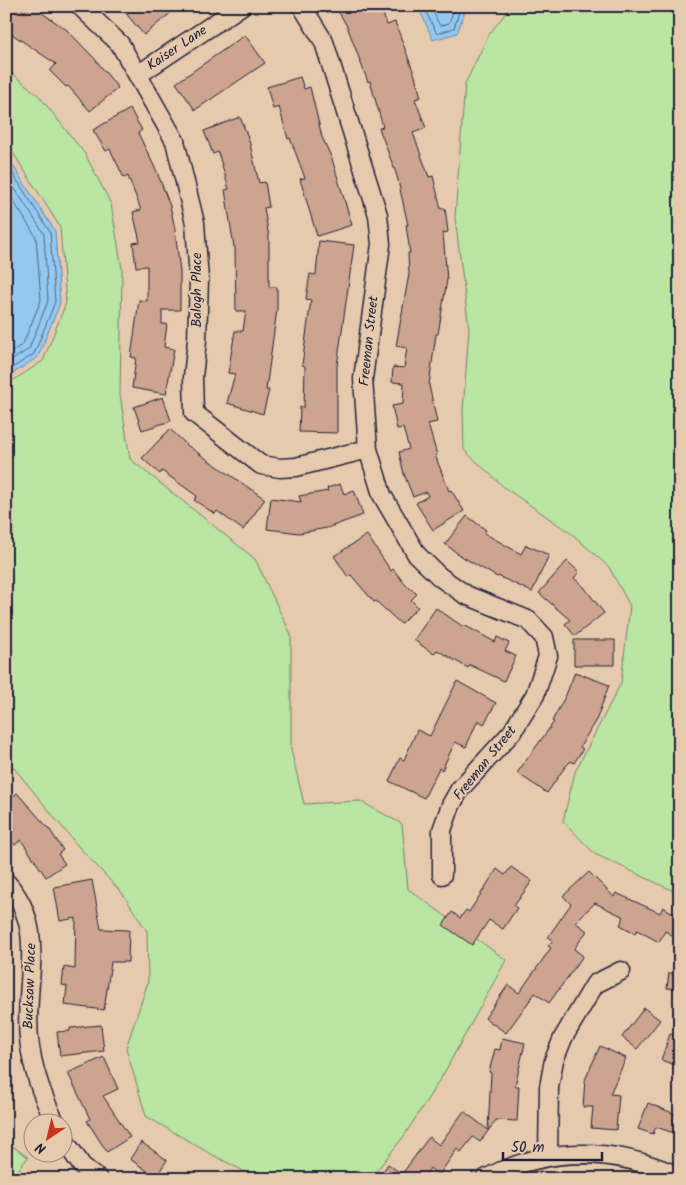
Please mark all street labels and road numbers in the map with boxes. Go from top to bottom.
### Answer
street label: Kaiser Lane [142,19,212,76]
street label: Balogh Place [186,252,208,328]
street label: Freeman Street [353,294,385,387]
street label: Freeman Street [448,720,522,805]
street label: Bucksaw Place [18,942,43,1029]

